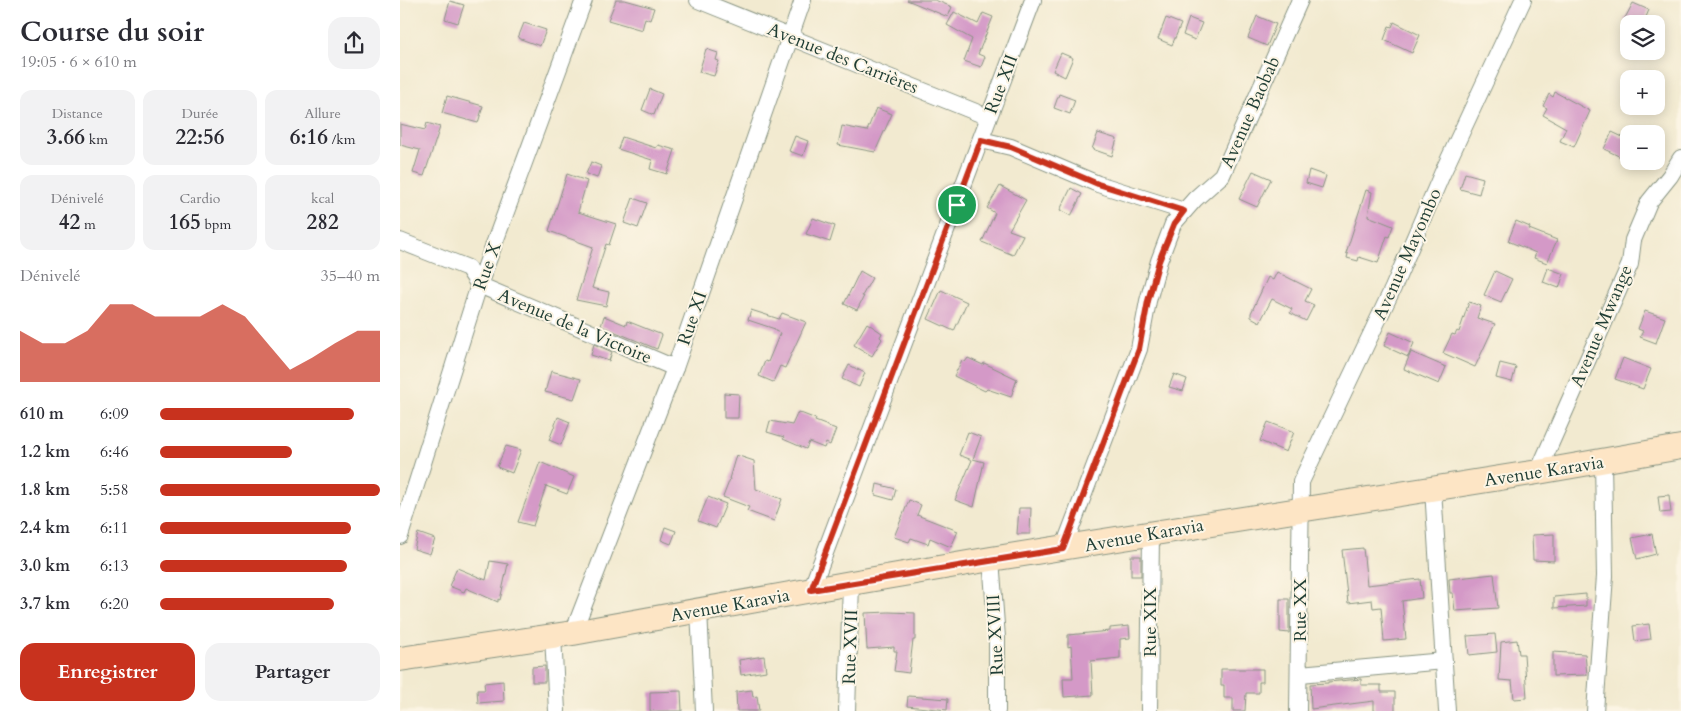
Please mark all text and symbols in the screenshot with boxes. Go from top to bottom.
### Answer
text: Course du soir [20,13,204,51]
map controls [1620,15,1665,170]
button: layers [1620,15,1665,60]
button: share [328,17,380,69]
street label: Avenue des Carrières [764,17,922,100]
text: 19:05 · 6 × 610 m [20,51,137,73]
street label: Rue XII [979,51,1024,118]
street label: Avenue Baobab [1215,52,1286,172]
button: + [1620,70,1665,115]
text: Distance [52,104,103,123]
text: Durée [182,104,218,123]
text: Allure [305,104,341,123]
text: 3.66 [47,123,85,152]
text: 22:56 [175,123,225,152]
text: 6:16 [290,123,328,152]
button: − [1620,125,1665,170]
text: km [85,130,108,149]
text: /km [328,130,356,149]
pin [936,184,978,226]
street label: Avenue Mayombo [1367,184,1448,324]
text: Dénivelé [51,189,104,208]
text: Cardio [180,189,220,208]
text: kcal [311,189,334,208]
icon: arrive [943,191,971,219]
text: 42 [59,208,80,237]
text: 165 [169,208,201,237]
text: 282 [307,208,339,237]
text: m [80,215,96,234]
text: bpm [201,215,231,234]
street label: Rue X [467,238,508,294]
street label: Avenue Mwange [1564,261,1639,391]
text: Dénivelé [20,265,81,287]
text: 35–40 m [321,265,380,287]
street label: Avenue de la Victoire [494,283,655,370]
street label: Rue XI [672,288,713,349]
text: 610 m [20,403,64,425]
text: 6:09 [100,403,129,425]
text: 1.2 km [20,441,70,463]
text: 6:46 [100,441,129,463]
street label: Avenue Karavia [1483,450,1606,493]
text: 1.8 km [20,479,70,501]
text: 5:58 [100,479,129,501]
street label: Avenue Karavia [1082,513,1206,558]
text: 2.4 km [20,517,70,539]
text: 6:11 [100,517,129,539]
text: 3.0 km [20,555,70,577]
text: 6:13 [100,555,129,577]
street label: Rue XX [1288,577,1313,642]
street label: Avenue Karavia [668,583,792,628]
street label: Rue XIX [1138,586,1163,657]
text: 3.7 km [20,593,70,615]
text: 6:20 [100,593,129,615]
street label: Rue XVIII [981,594,1010,676]
street label: Rue XVII [837,609,864,685]
button: Enregistrer [20,643,195,701]
button: Partager [205,643,380,701]

